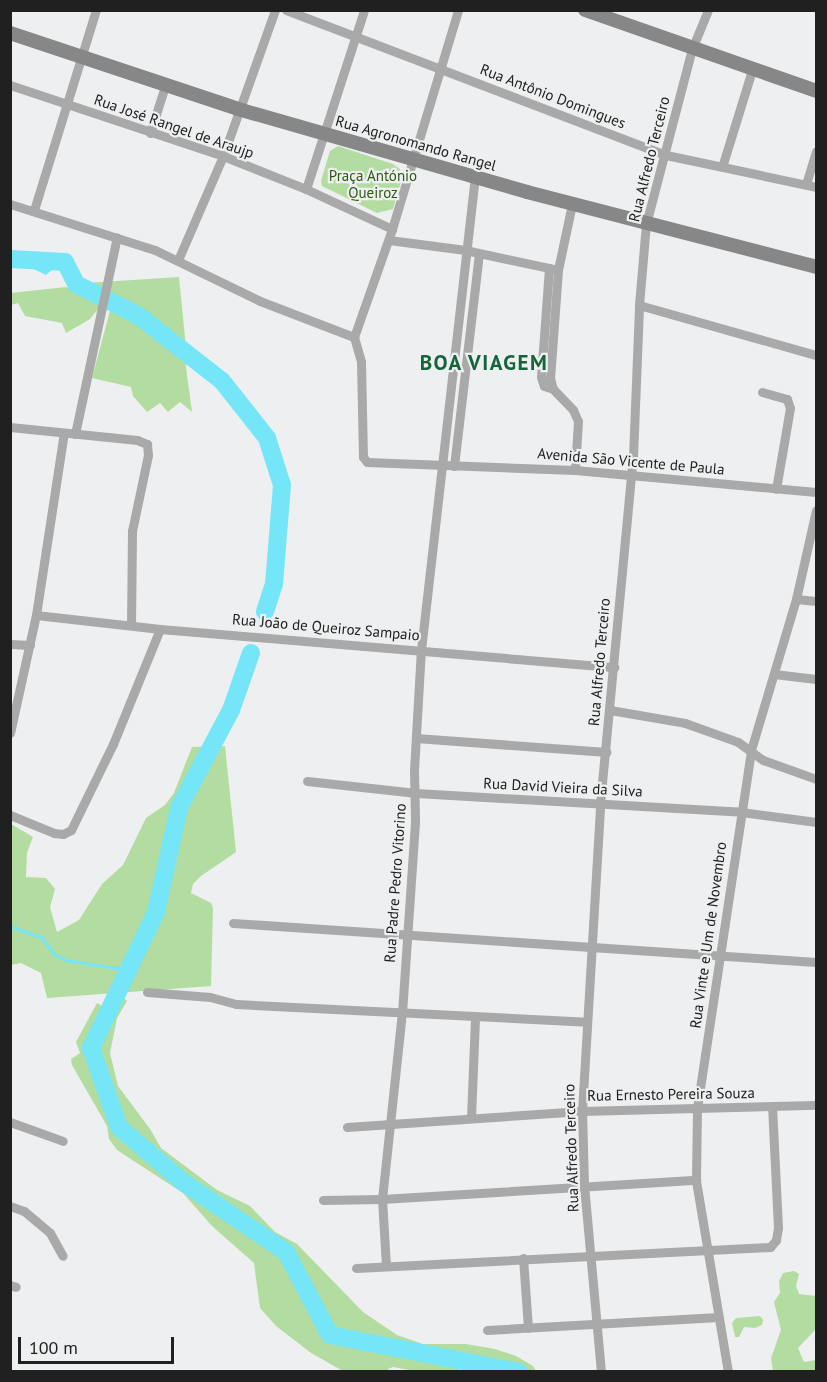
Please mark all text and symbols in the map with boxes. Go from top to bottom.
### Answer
street label: Rua Antônio Domingues [477,60,629,132]
street label: Rua José Rangel de Araujp [91,90,257,162]
street label: Rua Alfredo Terceiro [625,94,673,224]
street label: Rua Agronomando Rangel [333,111,499,175]
park label: Praça António Queiroz [329,166,417,201]
district label: BOA VIAGEM [419,350,549,376]
street label: Avenida São Vicente de Paula [536,444,726,478]
street label: Rua Alfredo Terceiro [584,597,614,727]
street label: Rua João de Queiroz Sampaio [231,610,421,644]
street label: Rua David Vieira da Silva [483,774,643,800]
street label: Rua Padre Pedro Vitorino [380,803,410,963]
street label: Rua Vinte e Um de Novembro [686,840,730,1030]
street label: Rua Alfredo Terceiro [560,1083,582,1213]
street label: Rua Ernesto Pereira Souza [587,1084,755,1104]
scale bar [21,1325,177,1363]
text: 100 m [29,1336,78,1359]

